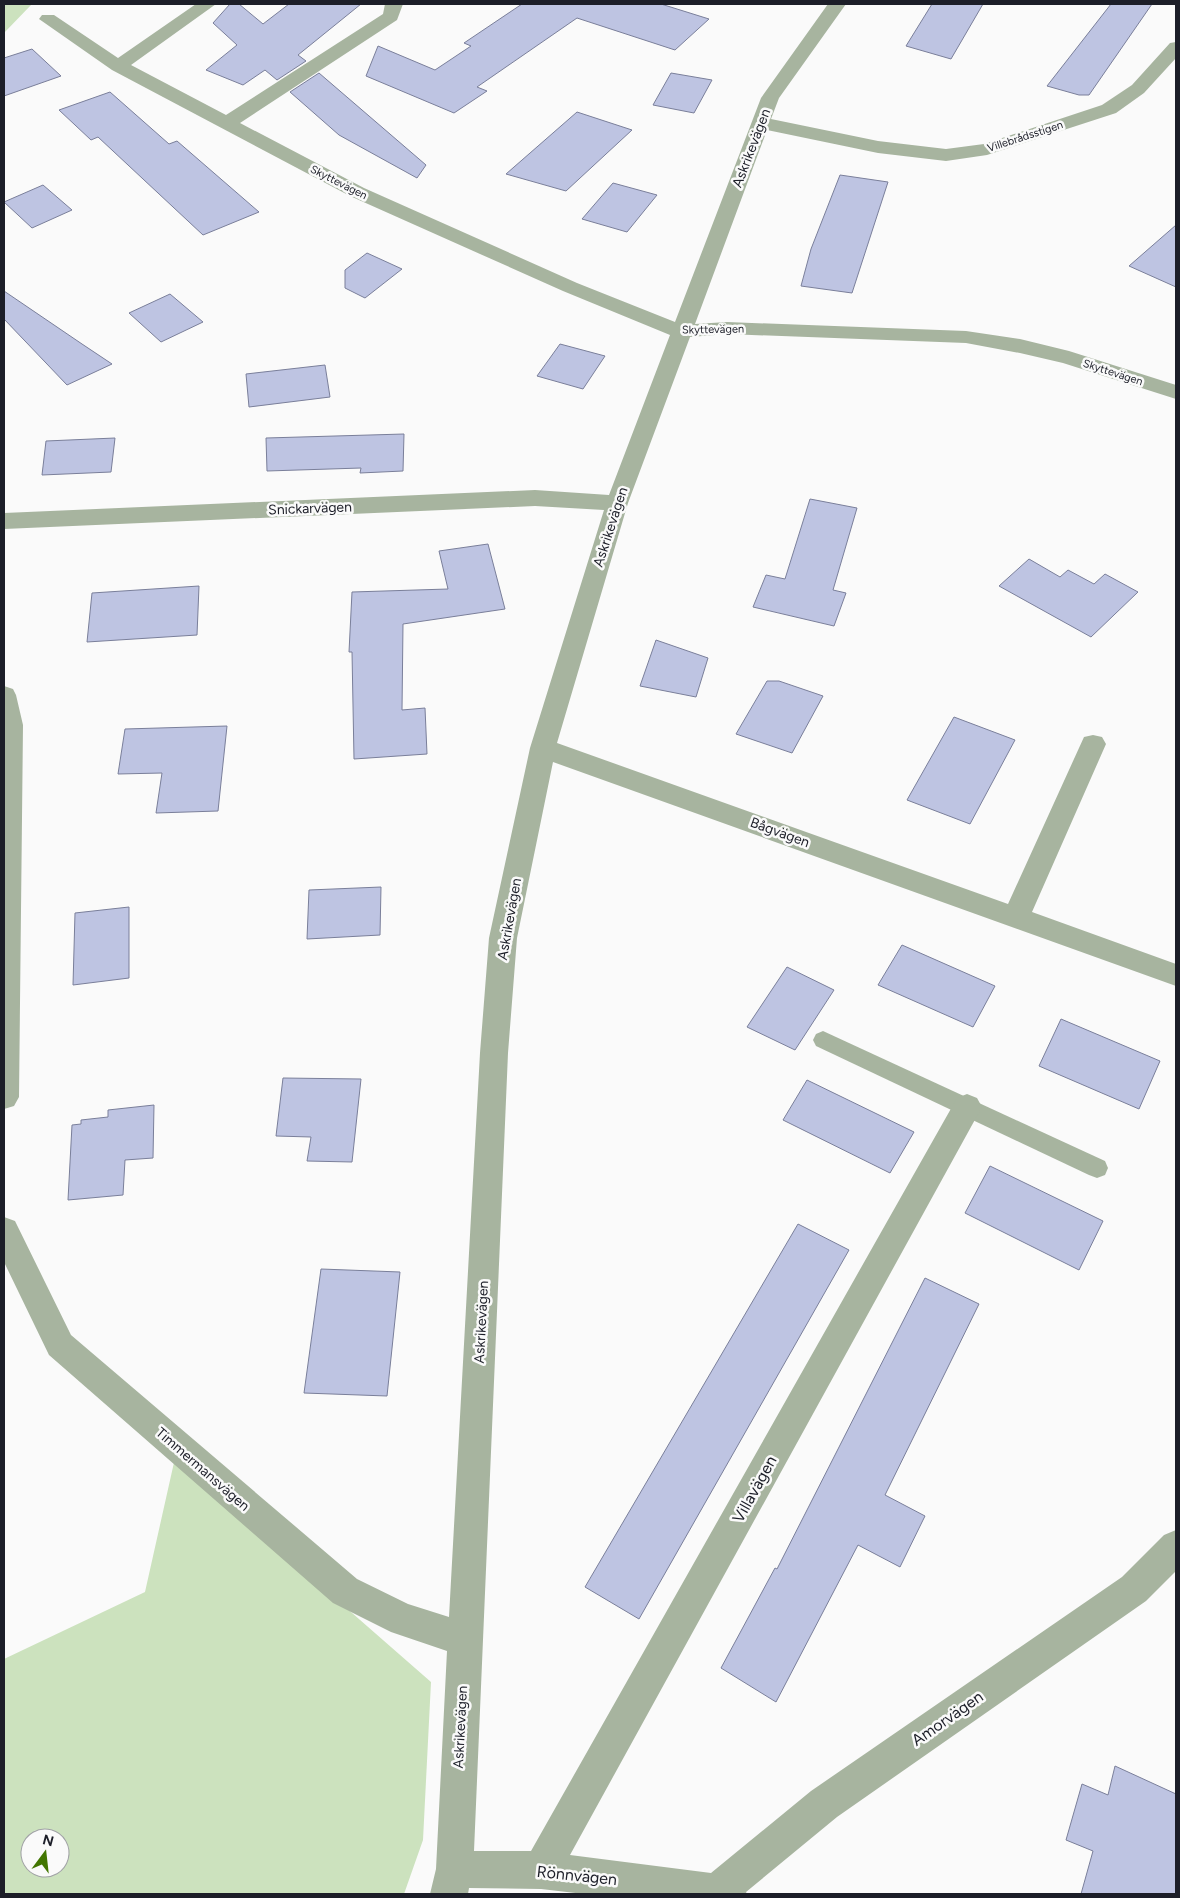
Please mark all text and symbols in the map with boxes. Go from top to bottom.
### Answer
street label: Askrikevägen [729,106,774,190]
street label: Villebrådsstigen [986,118,1065,155]
street label: Skyttevägen [308,163,369,202]
street label: Skyttevägen [682,322,744,337]
street label: Skyttevägen [1081,357,1144,388]
street label: Askrikevägen [590,485,631,569]
street label: Snickarvägen [268,499,352,518]
street label: Bågvägen [748,814,812,851]
street label: Askrikevägen [494,877,525,961]
street label: Askrikevägen [471,1280,492,1364]
street label: Timmermansvägen [152,1424,253,1515]
street label: Villavägen [728,1452,781,1526]
street label: Askrikevägen [450,1685,471,1769]
street label: Amorvägen [908,1687,987,1750]
north arrow [20,1828,70,1878]
text: N [41,1831,56,1851]
street label: Rönnvägen [536,1862,618,1889]

